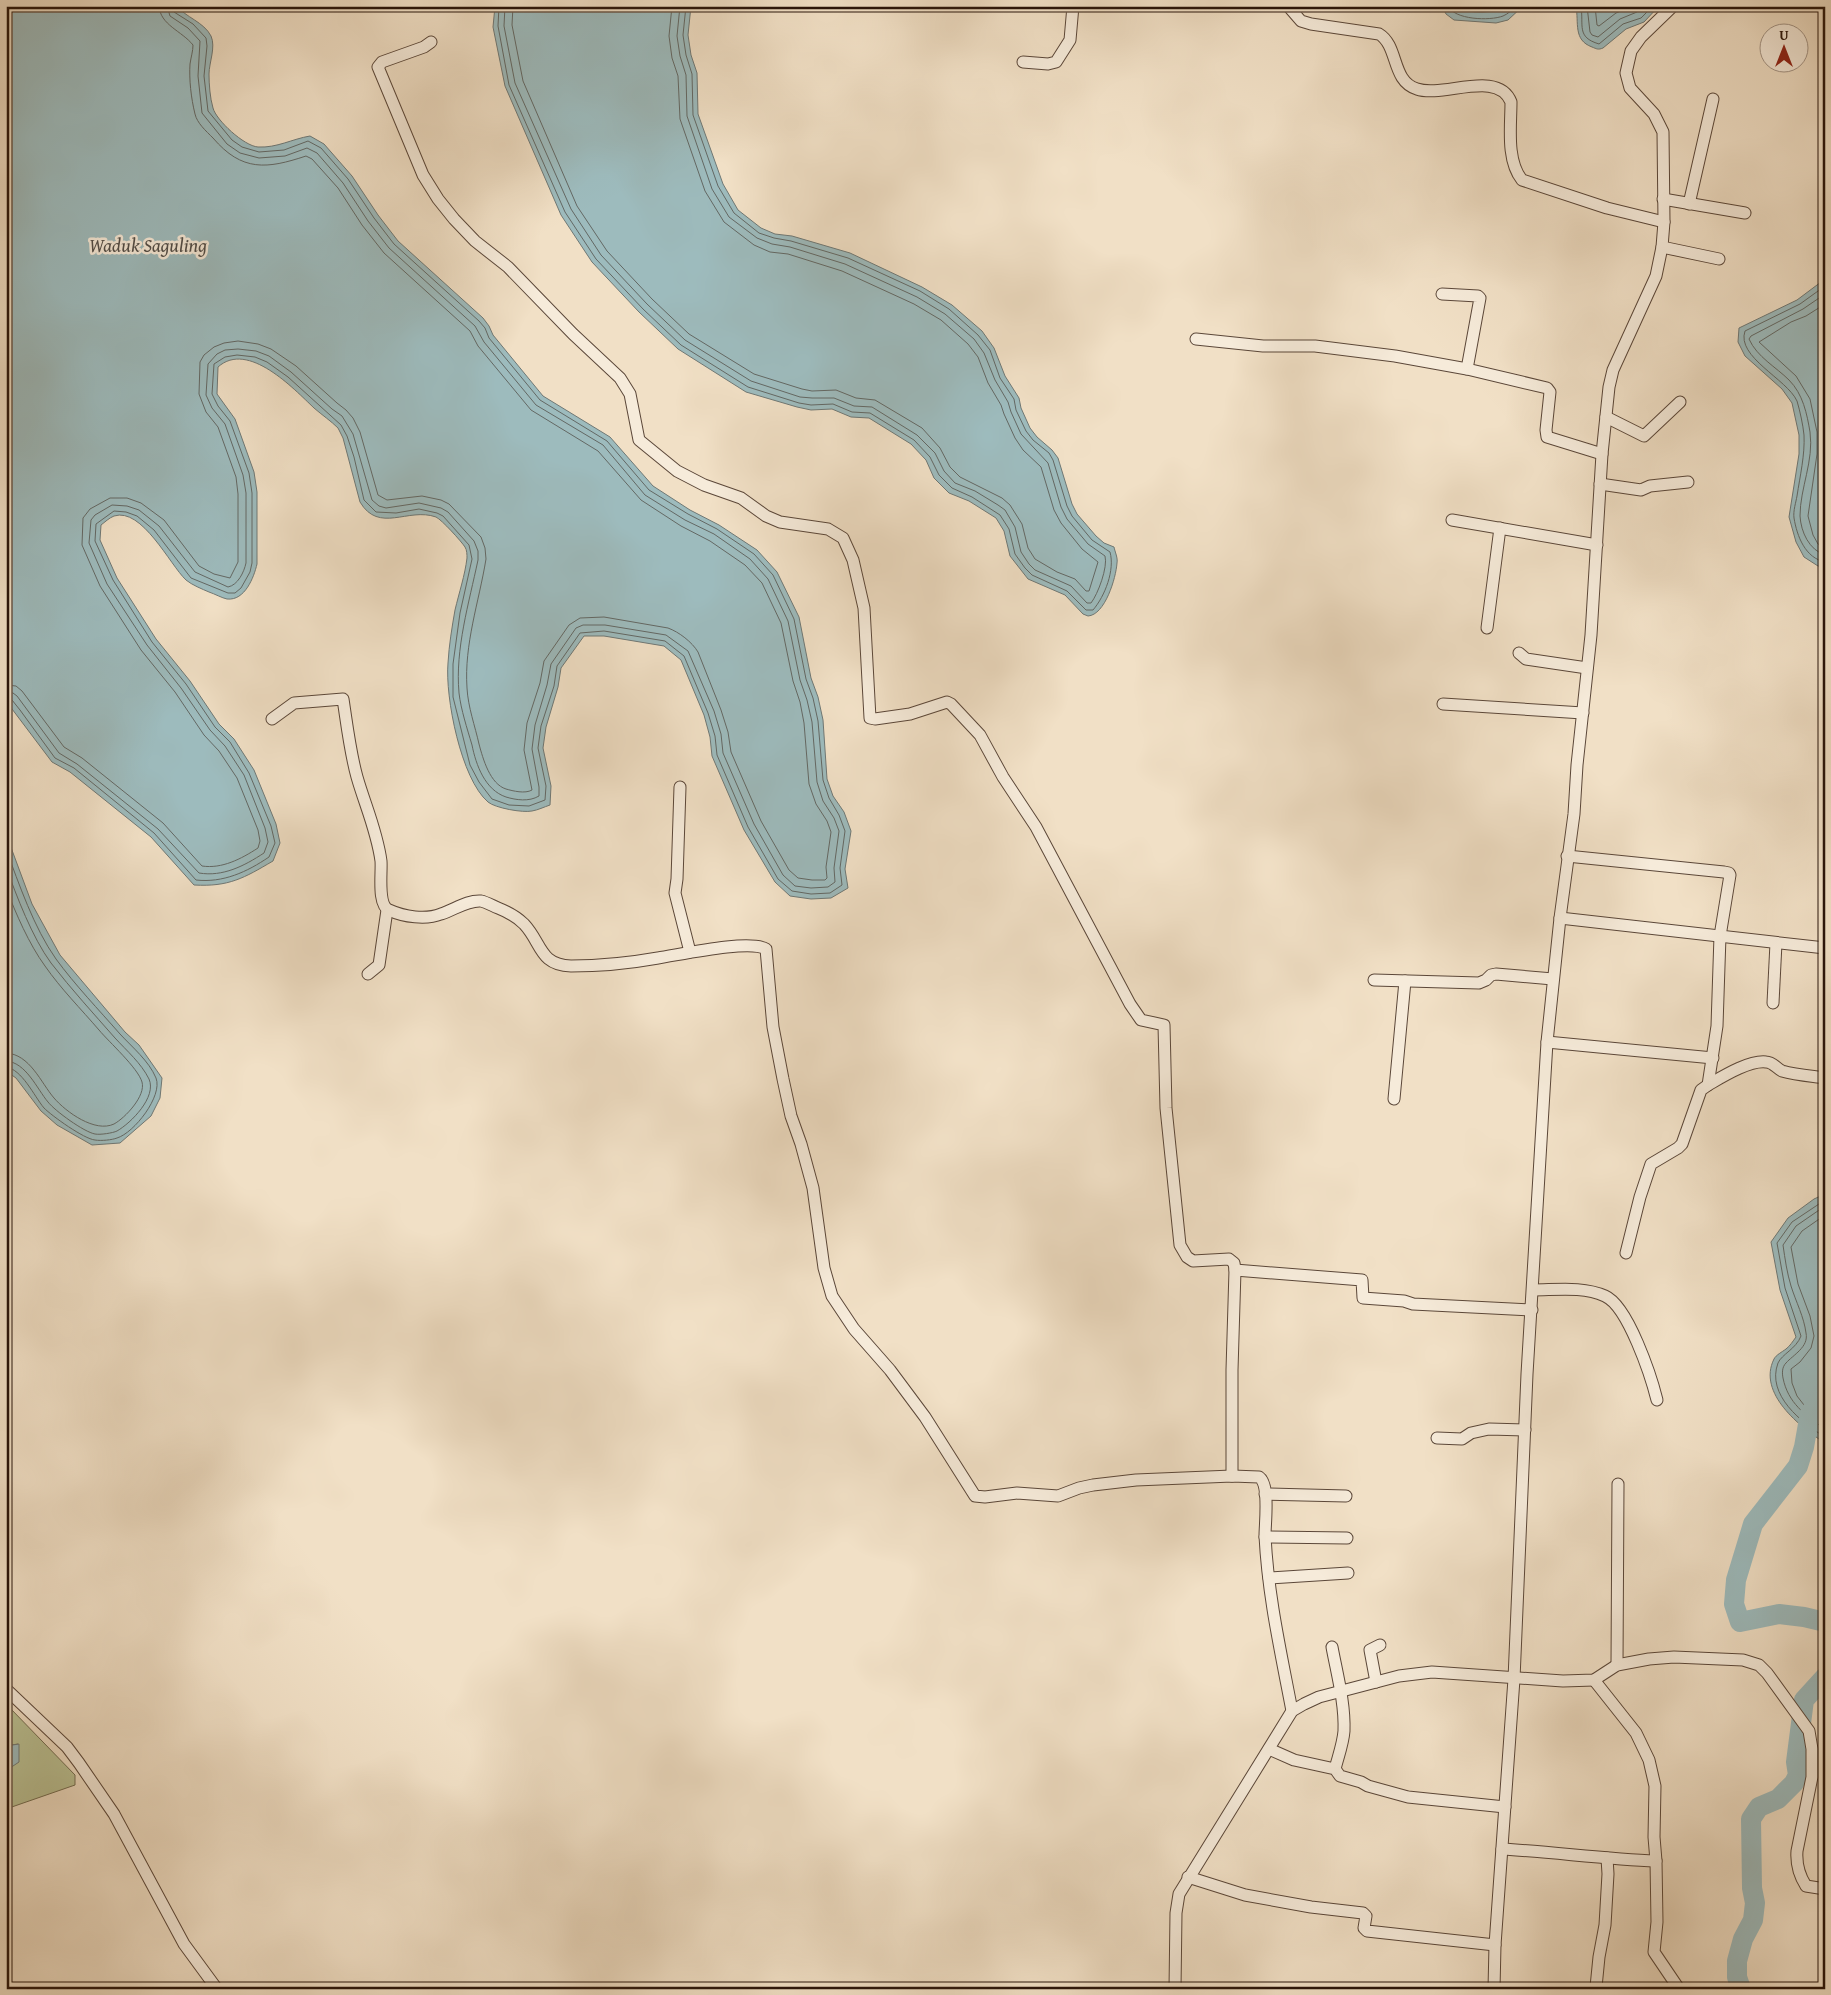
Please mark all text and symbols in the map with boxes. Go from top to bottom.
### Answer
north arrow [1758,22,1808,72]
text: U [1779,25,1789,45]
water label: Waduk Saguling [89,231,207,259]

